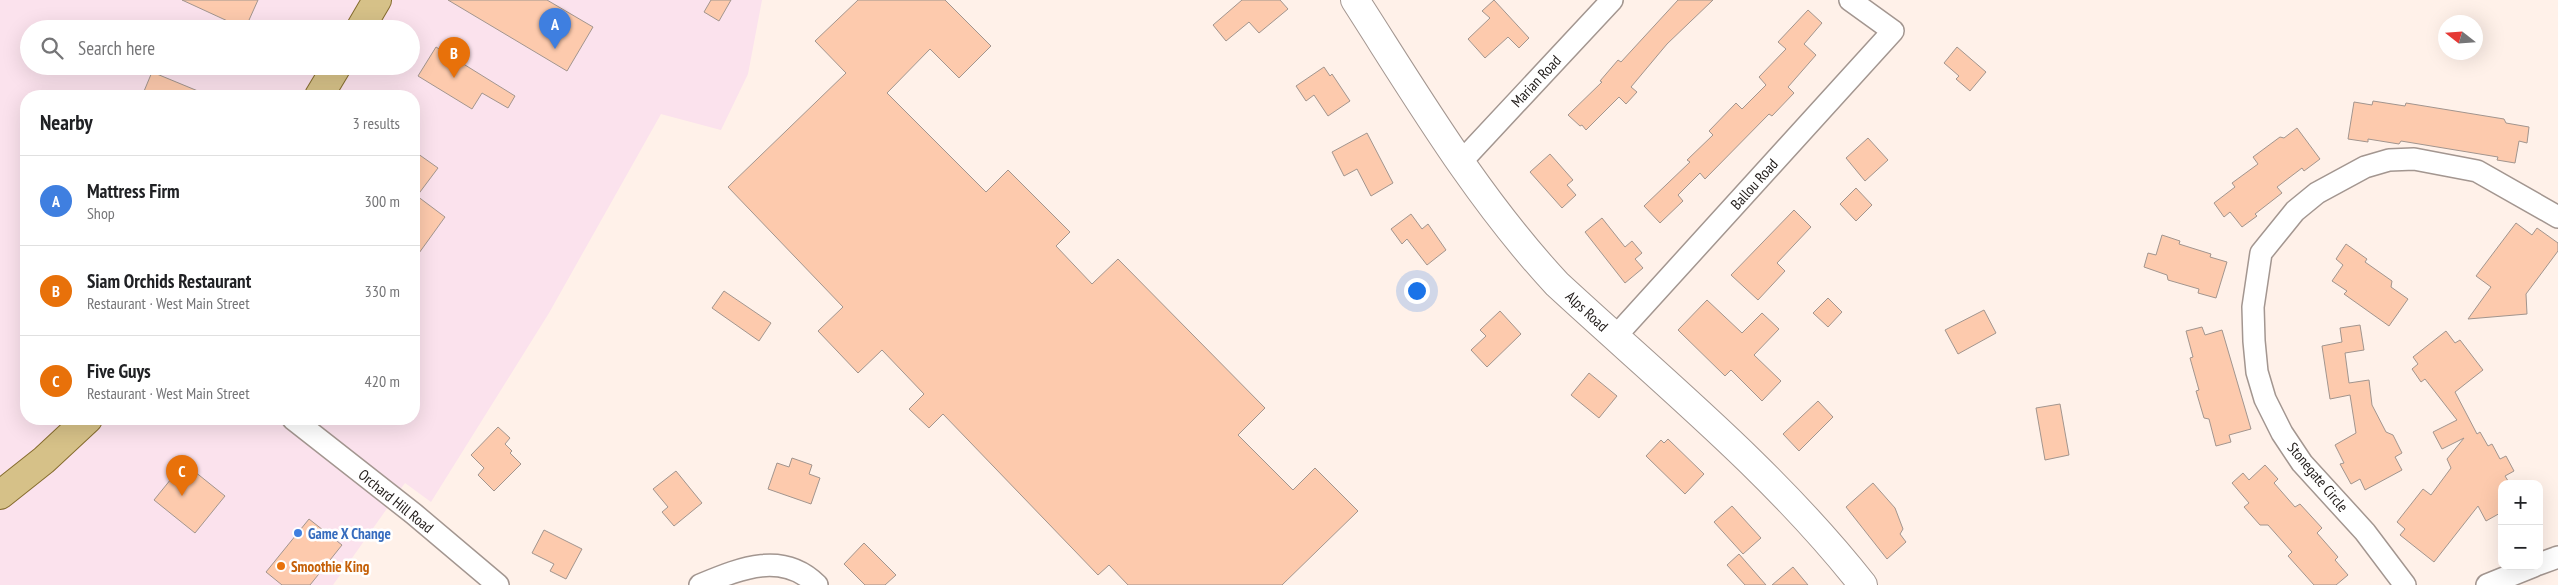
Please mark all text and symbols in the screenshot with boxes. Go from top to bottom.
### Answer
pin: A [539,8,571,49]
north arrow [2438,15,2483,60]
search box [20,20,420,75]
icon: search [38,34,66,62]
text: Search here [78,36,155,60]
pin: B [438,37,470,78]
street label: Marian Road [1507,51,1565,111]
text: Nearby [40,109,93,136]
text: 3 results [353,113,400,133]
street label: Ballou Road [1726,155,1782,213]
text: Mattress Firm [87,179,180,203]
text: A [52,191,60,211]
text: 300 m [365,191,400,211]
text: Shop [87,203,115,223]
text: Siam Orchids Restaurant [87,269,251,293]
your location [1404,278,1430,304]
text: B [52,281,60,301]
text: 330 m [365,281,400,301]
street label: Alps Road [1562,287,1612,335]
text: Restaurant · West Main Street [87,293,250,313]
text: Five Guys [87,359,151,383]
text: C [52,371,60,391]
text: 420 m [365,371,400,391]
text: Restaurant · West Main Street [87,383,250,403]
street label: Stonegate Circle [2283,438,2353,516]
pin: C [166,455,198,496]
street label: Orchard Hill Road [355,465,437,537]
map controls [2498,480,2543,570]
button: + [2498,480,2543,525]
place label: Game X Change [308,524,391,543]
button: − [2498,525,2543,570]
marker: Game X Change [292,527,304,539]
place label: Smoothie King [291,557,370,576]
marker: Smoothie King [275,560,287,572]

